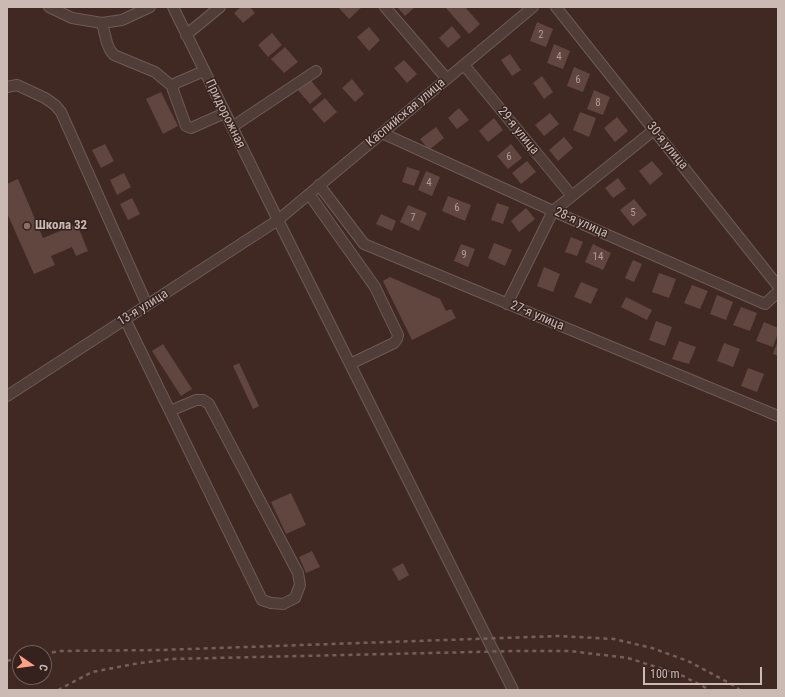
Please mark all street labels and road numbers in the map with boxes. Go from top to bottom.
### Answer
street label: Каспийская улица [363,75,449,151]
street label: Придорожная [202,77,248,151]
street label: 29-я улица [494,104,542,158]
street label: 30-я улица [643,119,691,173]
street label: 28-я улица [552,204,610,242]
street label: 13-я улица [115,286,171,330]
street label: 27-я улица [508,298,566,334]

